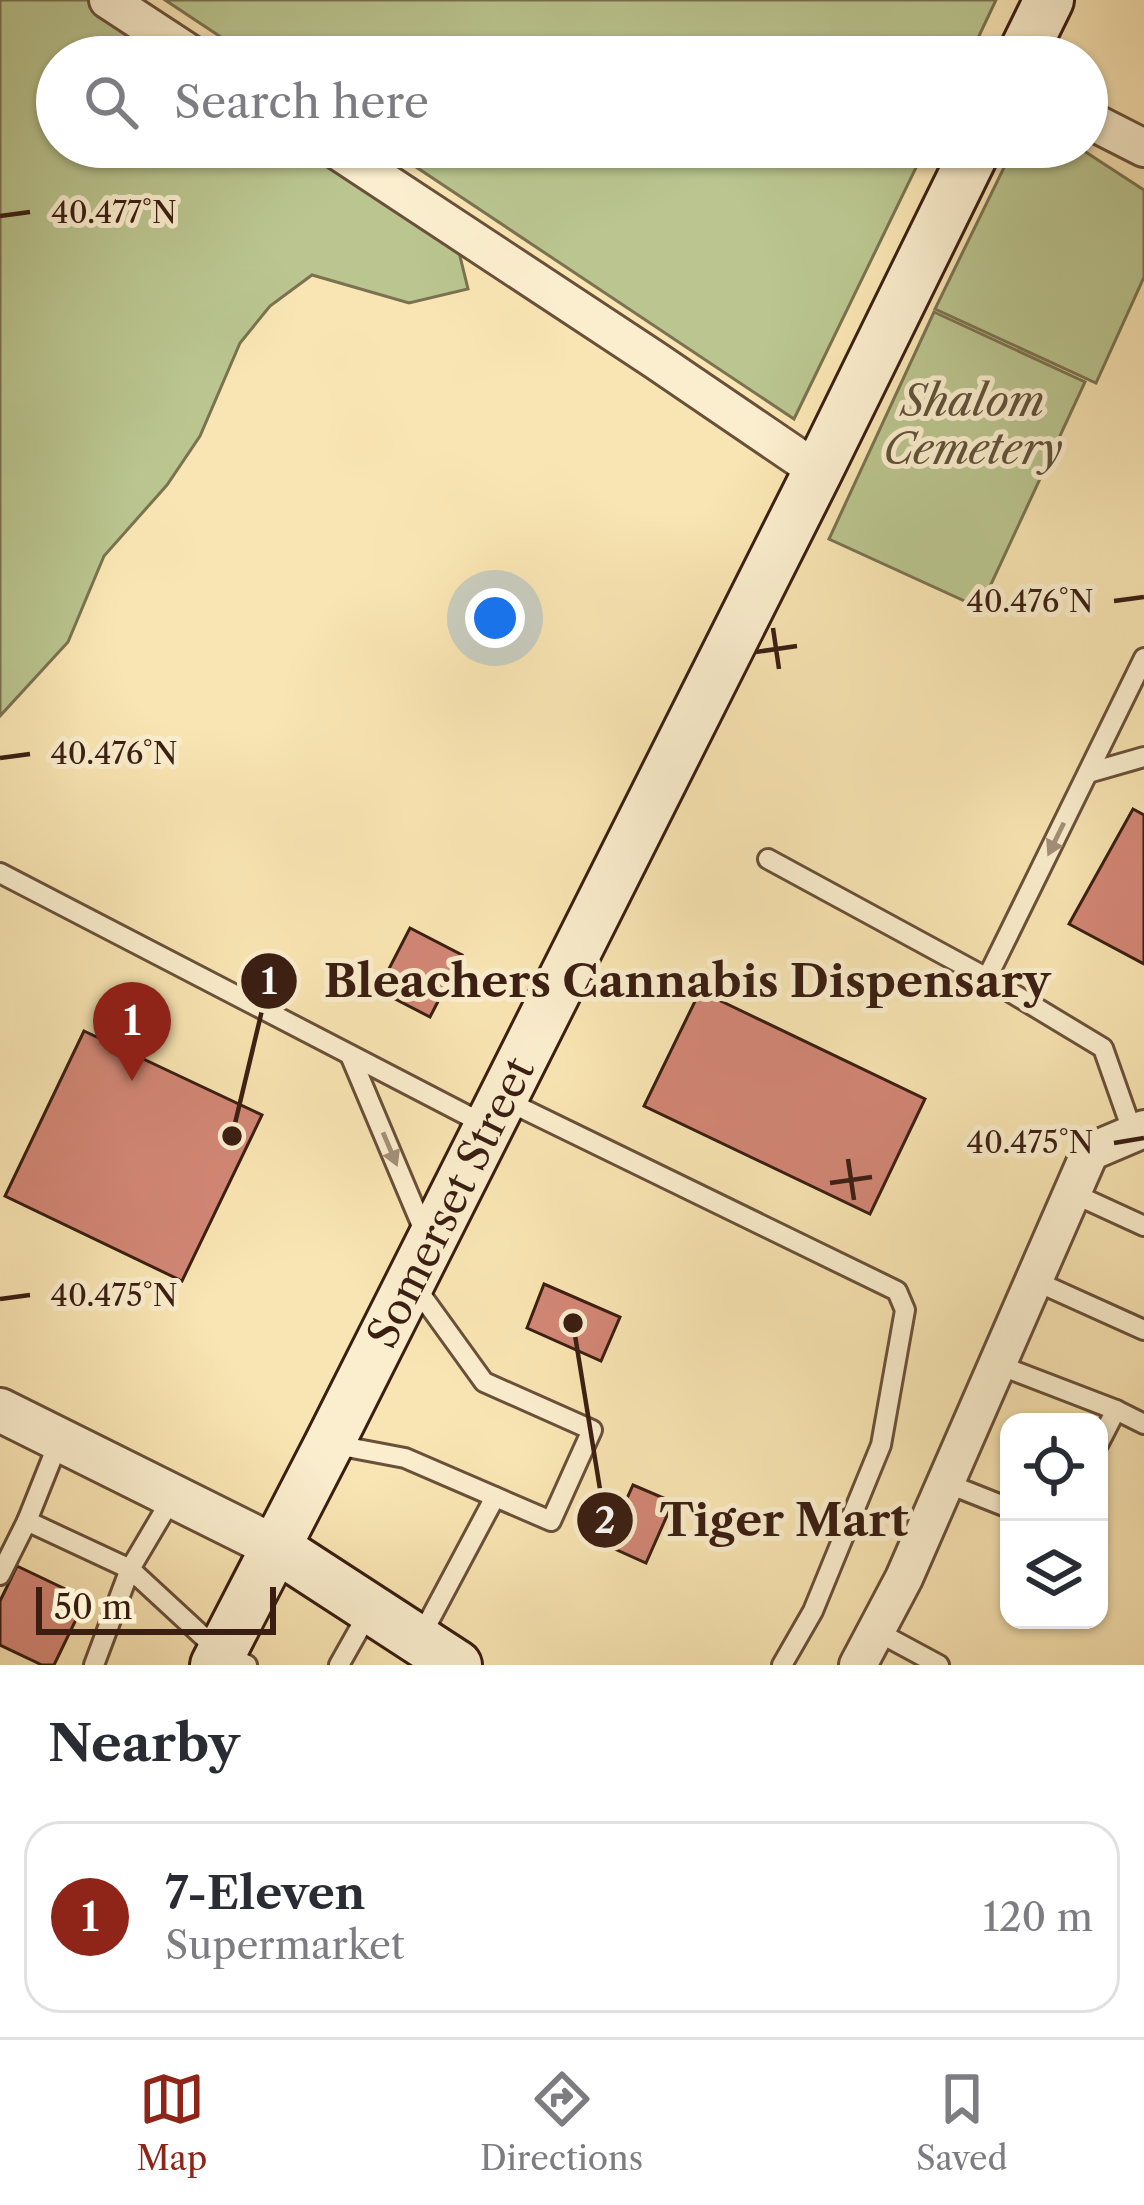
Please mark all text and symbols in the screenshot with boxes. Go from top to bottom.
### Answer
search box [36,36,1108,168]
icon: search [78,69,144,135]
text: Search here [174,74,429,130]
text: 40.477°N [51,194,177,231]
park label: Shalom Cemetery [883,375,1063,475]
text: 40.476°N [967,583,1093,620]
your location [465,588,525,648]
text: 40.476°N [51,735,177,772]
one-way arrow [1046,822,1066,856]
callout: Bleachers Cannabis Dispensary [239,941,1074,1022]
text: Bleachers Cannabis Dispensary [324,953,1052,1009]
text: 1 [261,959,277,1003]
pin: 1 [93,982,171,1081]
street label: Somerset Street [356,1048,545,1356]
text: 40.475°N [967,1124,1093,1161]
one-way arrow [381,1132,400,1168]
text: 40.475°N [51,1277,177,1314]
map controls [1000,1413,1108,1629]
button: locate [1000,1413,1108,1521]
callout: Tiger Mart [575,1480,933,1561]
text: Tiger Mart [660,1492,908,1548]
text: 2 [594,1498,616,1542]
button: layers [1000,1521,1108,1629]
scale bar [36,1581,276,1634]
text: 50 m [54,1587,132,1628]
text: Nearby [48,1712,240,1774]
text: 7-Eleven [165,1865,365,1921]
text: 1 [81,1893,99,1941]
text: 120 m [983,1893,1093,1941]
text: Supermarket [165,1921,405,1969]
tab: Map [136,2066,207,2179]
tab: Directions [480,2066,643,2179]
tab: Saved [916,2066,1008,2179]

